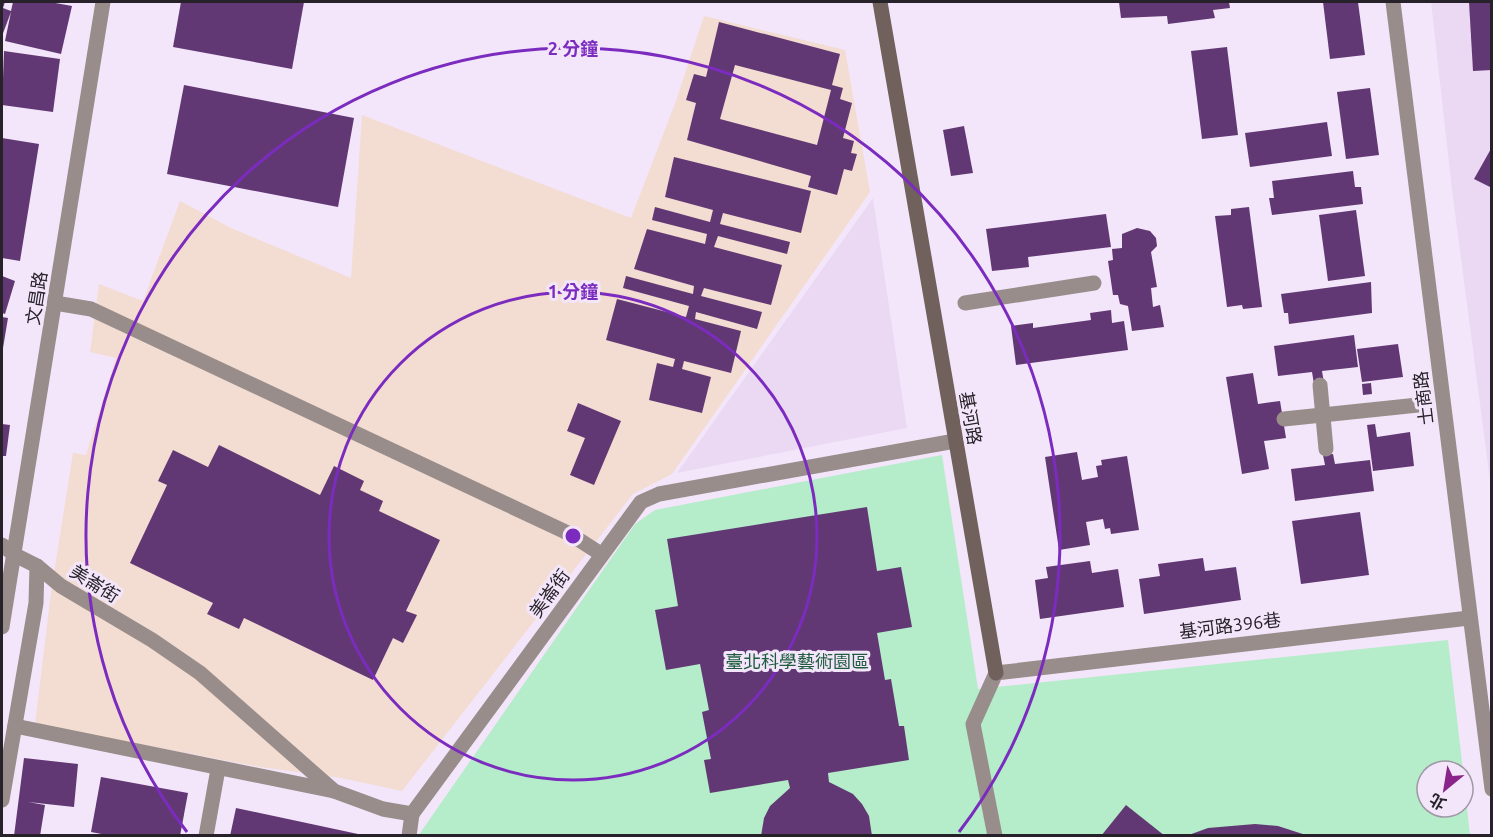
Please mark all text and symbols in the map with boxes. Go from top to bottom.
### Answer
text: 2 分鐘 [548,38,598,58]
street label: 文昌路 [22,270,50,326]
text: 1 分鐘 [548,281,598,301]
street label: 士商路 [1410,370,1436,426]
street label: 基河路 [956,390,986,446]
centre of rings [563,526,583,546]
street label: 美崙街 [67,560,123,606]
street label: 美崙街 [525,565,573,621]
street label: 基河路396巷 [1178,609,1282,641]
park label: 臺北科學藝術園區 [725,651,869,671]
north arrow [1415,759,1475,819]
text: 北 [1426,790,1449,814]

